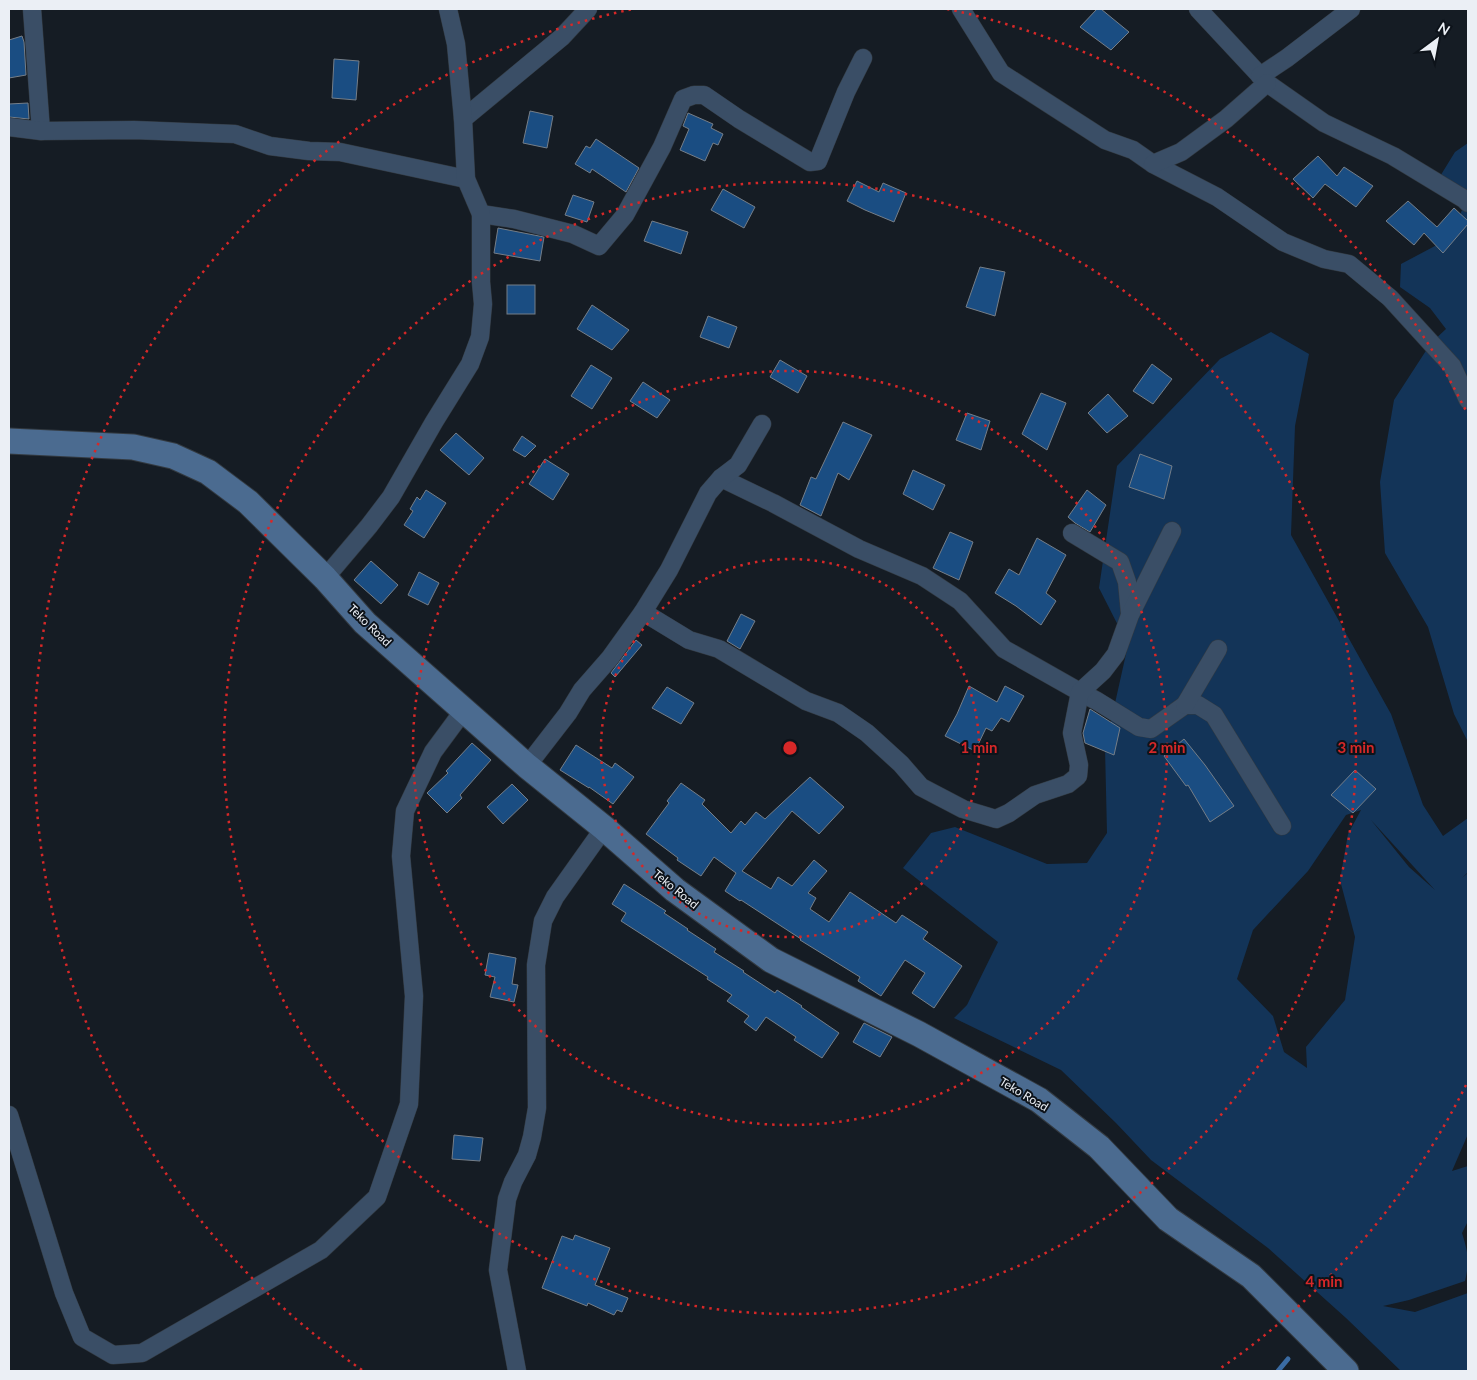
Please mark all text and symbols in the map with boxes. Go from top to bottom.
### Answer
north arrow [1412,15,1462,65]
text: N [1435,18,1453,39]
street label: Teko Road [345,601,395,649]
text: 1 min [960,738,998,756]
text: 2 min [1148,738,1186,756]
text: 3 min [1337,738,1375,756]
centre of rings [781,739,799,757]
street label: Teko Road [650,866,702,912]
street label: Teko Road [997,1074,1051,1114]
text: 4 min [1305,1272,1343,1290]

